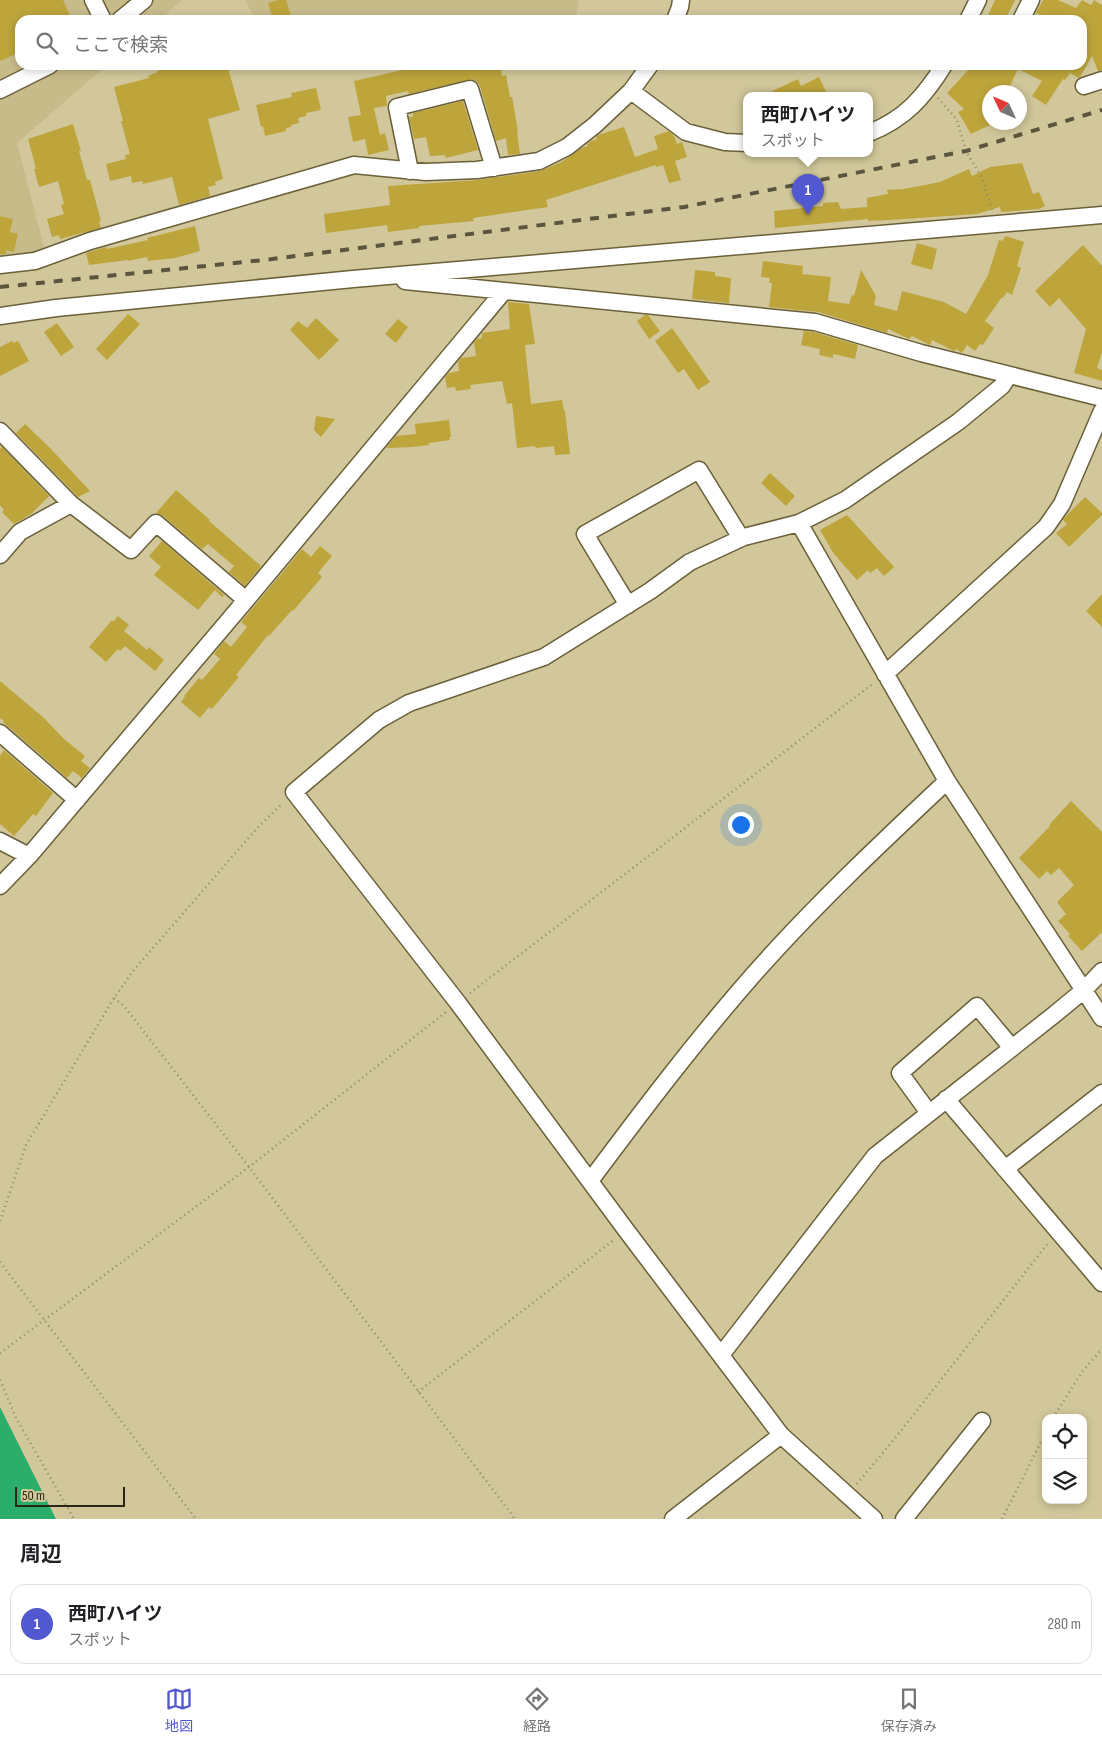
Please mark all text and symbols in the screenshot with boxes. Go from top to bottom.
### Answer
search box [15,15,1087,70]
icon: search [33,29,61,57]
text: ここで検索 [73,34,168,57]
north arrow [982,85,1027,130]
popup [743,92,873,157]
text: 西町ハイツ [761,104,855,127]
text: スポット [761,132,825,151]
pin: 1 [792,174,824,215]
your location [728,812,754,838]
map controls [1042,1414,1087,1504]
button: locate [1042,1414,1087,1459]
button: layers [1042,1459,1087,1504]
scale bar [15,1484,125,1507]
text: 50 m [22,1487,45,1504]
text: 周辺 [20,1542,62,1567]
text: 西町ハイツ [68,1603,163,1626]
text: 1 [34,1615,40,1634]
text: 280 m [1047,1615,1081,1634]
text: スポット [68,1631,132,1650]
tab: 地図 [165,1685,193,1735]
tab: 経路 [523,1685,551,1735]
tab: 保存済み [881,1685,937,1735]

